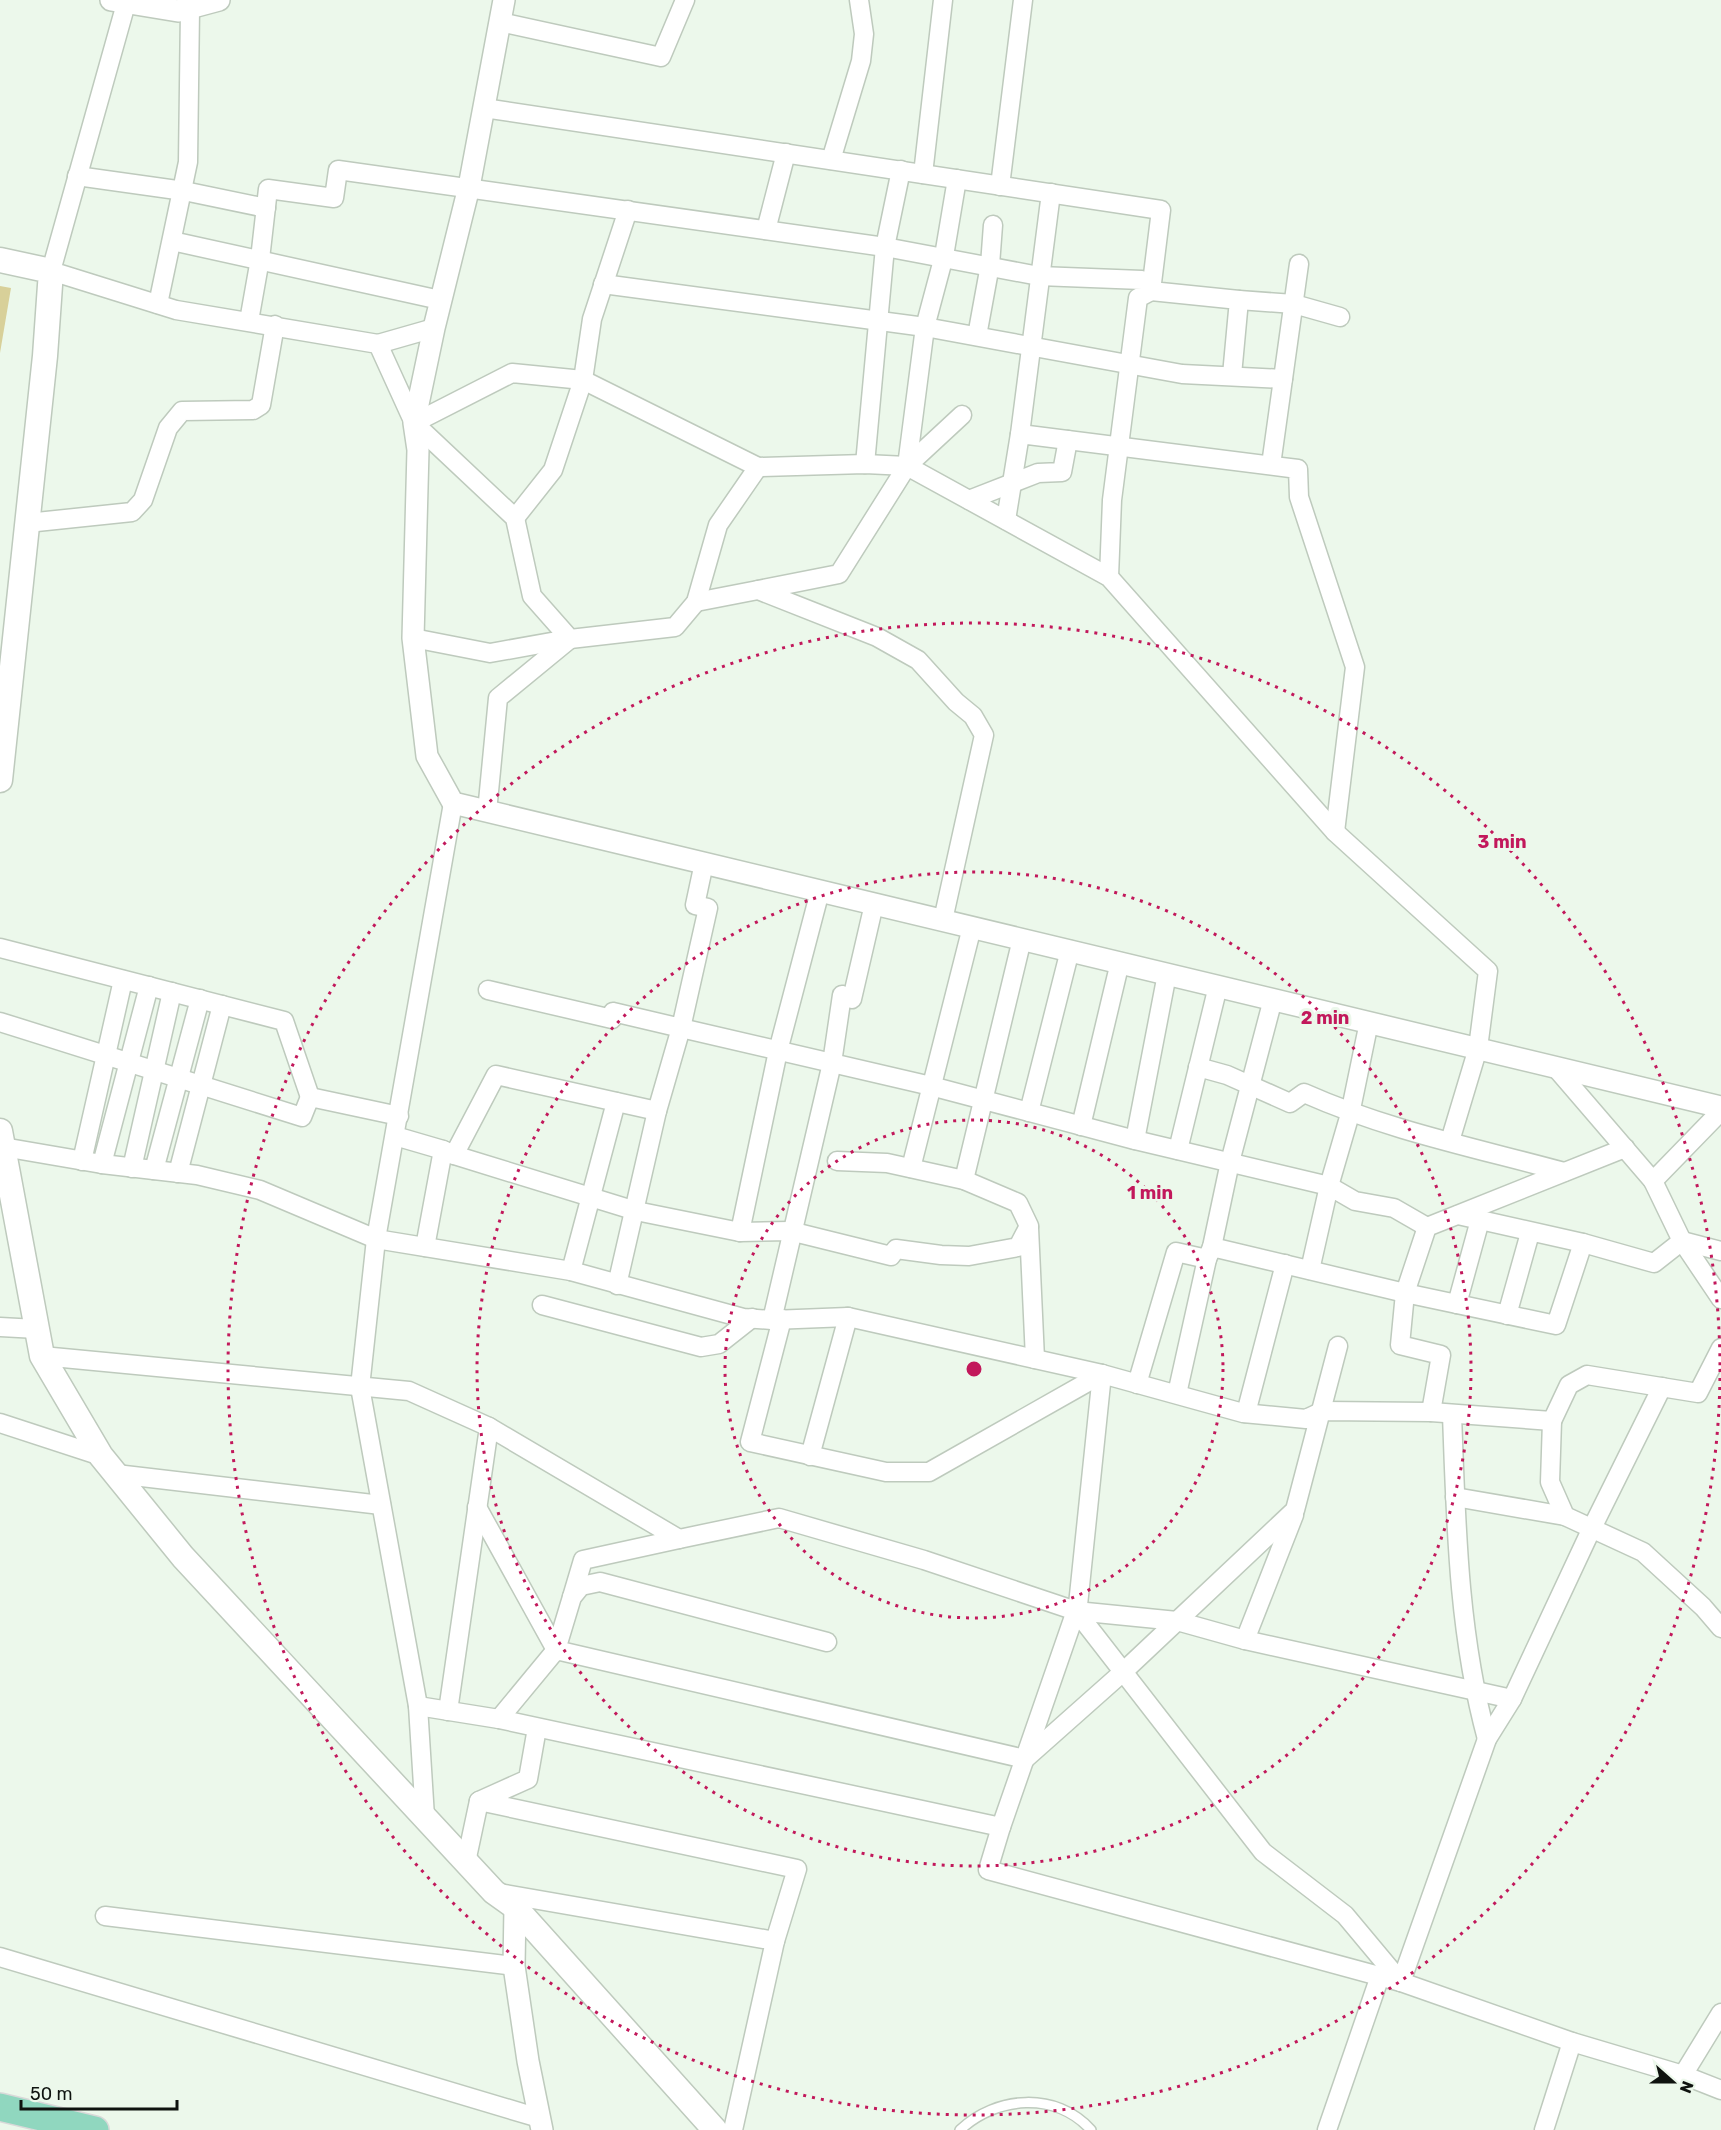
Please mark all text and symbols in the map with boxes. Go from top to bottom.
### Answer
text: 3 min [1478,831,1526,853]
text: 2 min [1301,1007,1349,1029]
text: 1 min [1127,1182,1173,1204]
centre of rings [964,1359,984,1379]
north arrow [1643,2052,1703,2112]
scale bar [21,2073,177,2111]
text: N [1676,2078,1697,2096]
text: 50 m [30,2083,73,2105]

